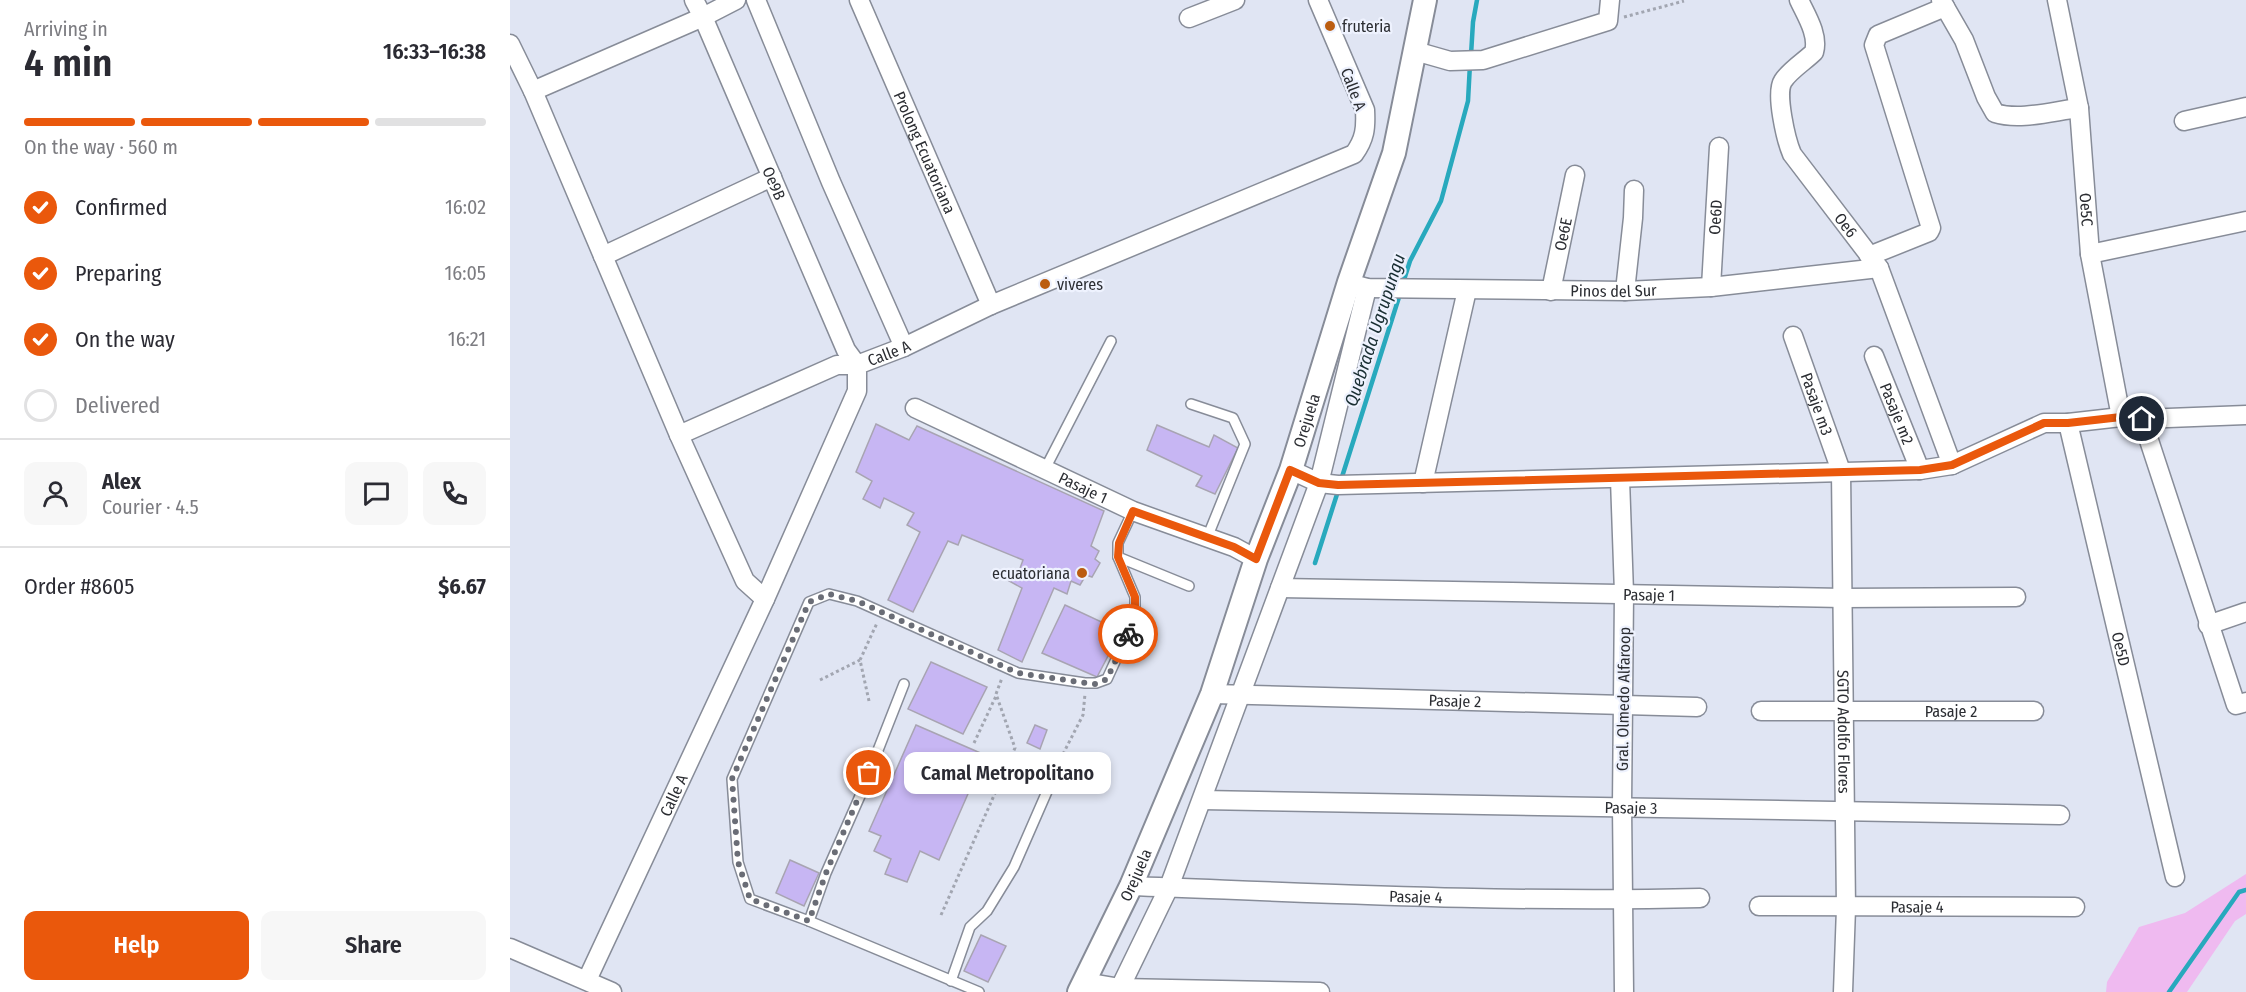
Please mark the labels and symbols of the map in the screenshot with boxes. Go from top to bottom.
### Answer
place label: fruteria [1342,17,1391,36]
marker: fruteria [1323,19,1337,33]
street label: Calle A [1337,65,1371,114]
street label: Prolong Ecuatoriana [890,89,959,217]
street label: Oe9B [758,164,789,203]
street label: Oe5C [2075,192,2097,227]
street label: Oe6D [1705,199,1726,235]
street label: Oe6 [1830,209,1861,241]
street label: Oe6E [1551,216,1576,253]
water label: Quebrada Ugrupungu [1340,251,1410,409]
place label: viveres [1057,275,1103,294]
marker: viveres [1038,277,1052,291]
street label: Pinos del Sur [1570,281,1658,301]
street label: Calle A [865,336,914,370]
street label: Pasaje m3 [1797,370,1836,438]
street label: Pasaje m2 [1876,380,1918,447]
street label: Orejuela [1290,391,1324,450]
pin [2116,393,2167,444]
street label: Pasaje 1 [1056,468,1110,508]
place label: ecuatoriana [992,564,1070,583]
marker: ecuatoriana [1075,566,1089,580]
street label: Pasaje 1 [1623,585,1675,605]
courier [1098,604,1158,664]
street label: Gral. Olmedo Alfaroop [1613,627,1634,771]
street label: Oe5D [2108,630,2134,668]
street label: SGTO Adolfo Flores [1833,670,1854,794]
street label: Pasaje 2 [1428,691,1481,711]
street label: Pasaje 2 [1925,702,1977,721]
pin [843,747,894,798]
callout: Camal Metropolitano [905,752,1112,794]
street label: Calle A [656,771,692,819]
street label: Pasaje 3 [1604,798,1657,818]
street label: Orejuela [1116,846,1156,905]
street label: Pasaje 4 [1389,887,1443,907]
street label: Pasaje 4 [1890,897,1944,917]

